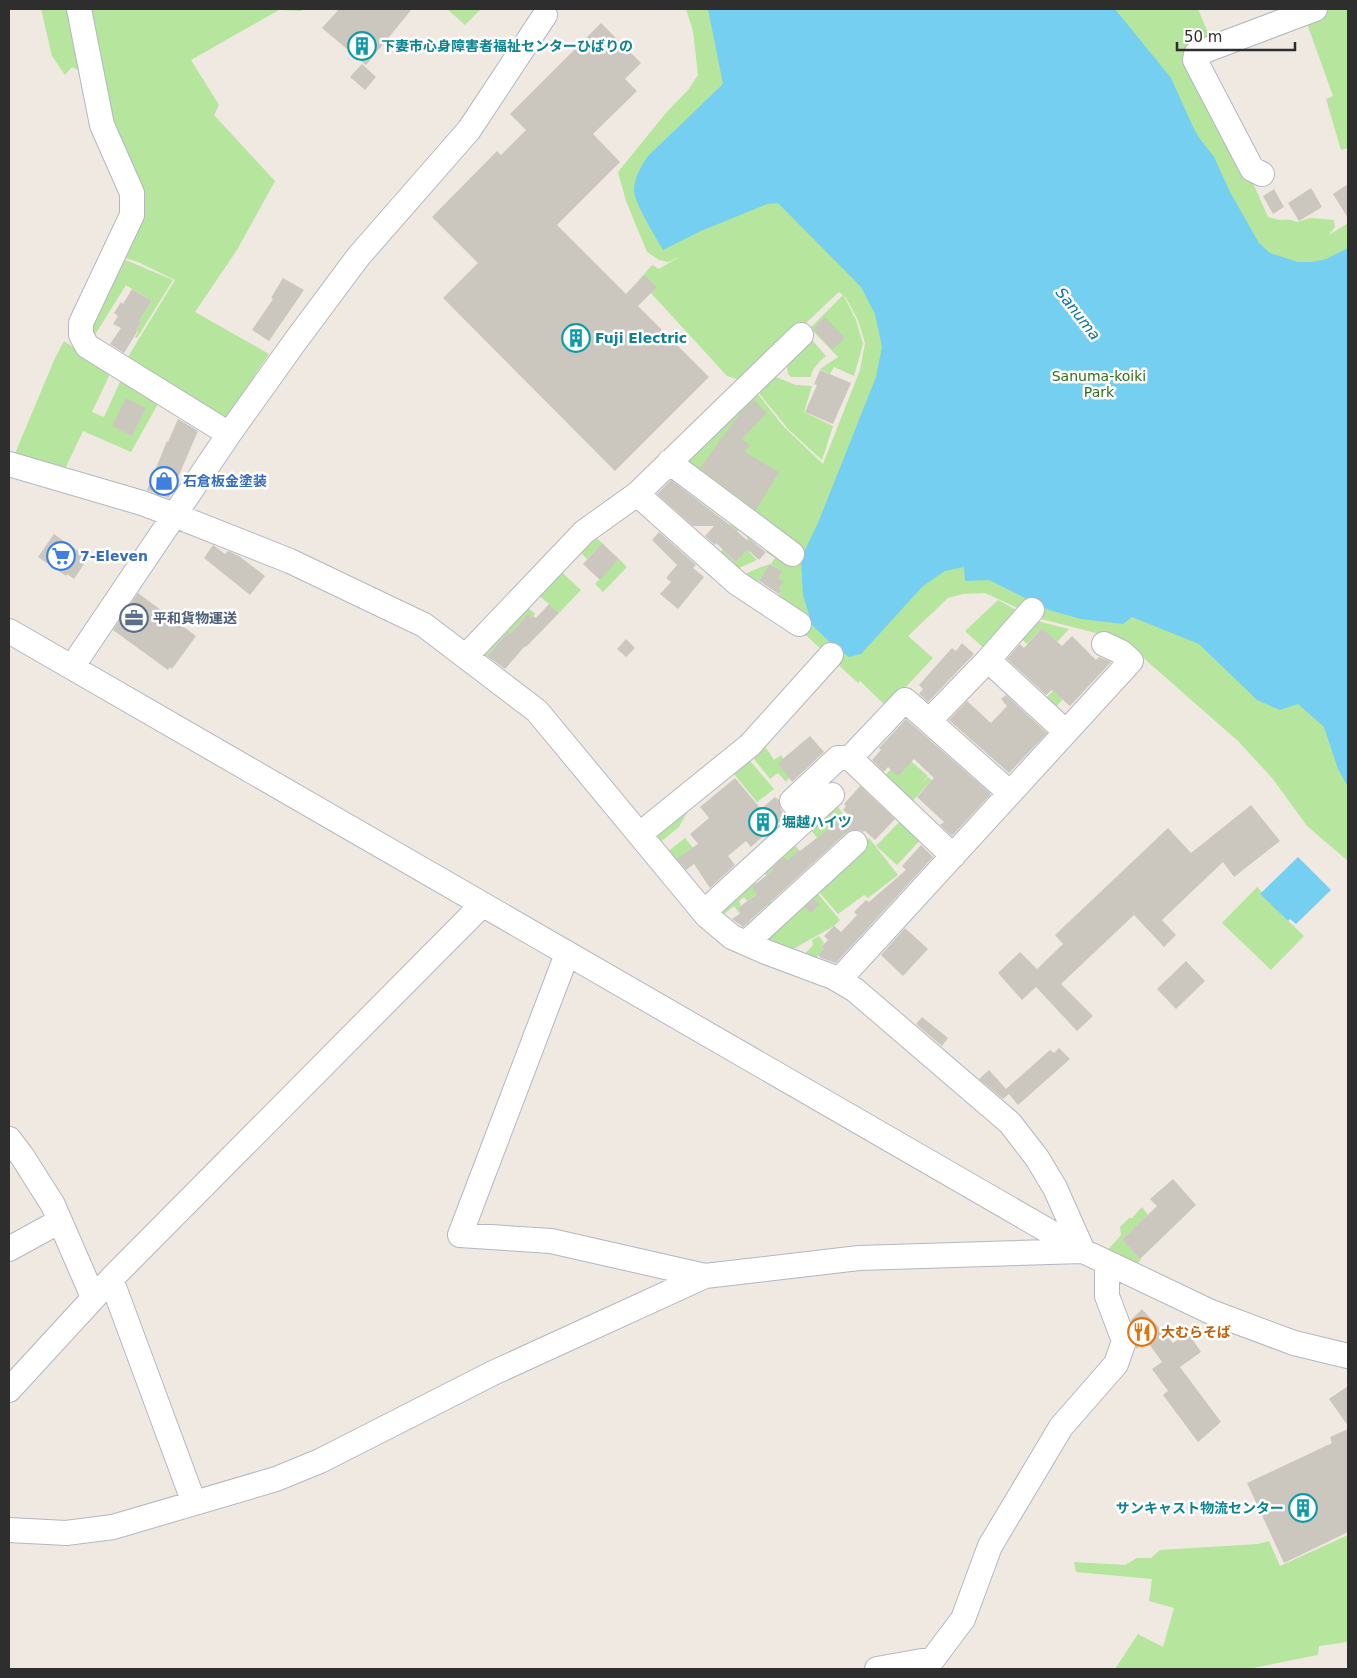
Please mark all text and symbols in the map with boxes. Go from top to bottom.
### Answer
scale bar [1177,20,1294,52]
text: 50 m [1184,28,1222,46]
building icon: 下妻市心身障害者福祉センターひばりの [347,31,377,61]
place label: 下妻市心身障害者福祉センターひばりの [381,38,633,54]
water label: Sanuma [1052,284,1104,344]
building icon: Fuji Electric [561,323,591,353]
place label: Fuji Electric [595,330,687,346]
park label: Sanuma-koiki Park [1052,368,1146,400]
shop icon: 石倉板金塗装 [149,466,179,496]
place label: 石倉板金塗装 [183,473,267,489]
supermarket icon: 7-Eleven [46,541,76,571]
place label: 7-Eleven [80,548,148,564]
office icon: 平和貨物運送 [119,603,149,633]
place label: 平和貨物運送 [153,610,237,626]
building icon: 堀越ハイツ [748,807,778,837]
place label: 堀越ハイツ [782,814,852,830]
restaurant icon: 大むらそば [1127,1317,1157,1347]
place label: 大むらそば [1161,1324,1231,1340]
building icon: サンキャスト物流センター [1288,1493,1318,1523]
place label: サンキャスト物流センター [1116,1500,1284,1516]

